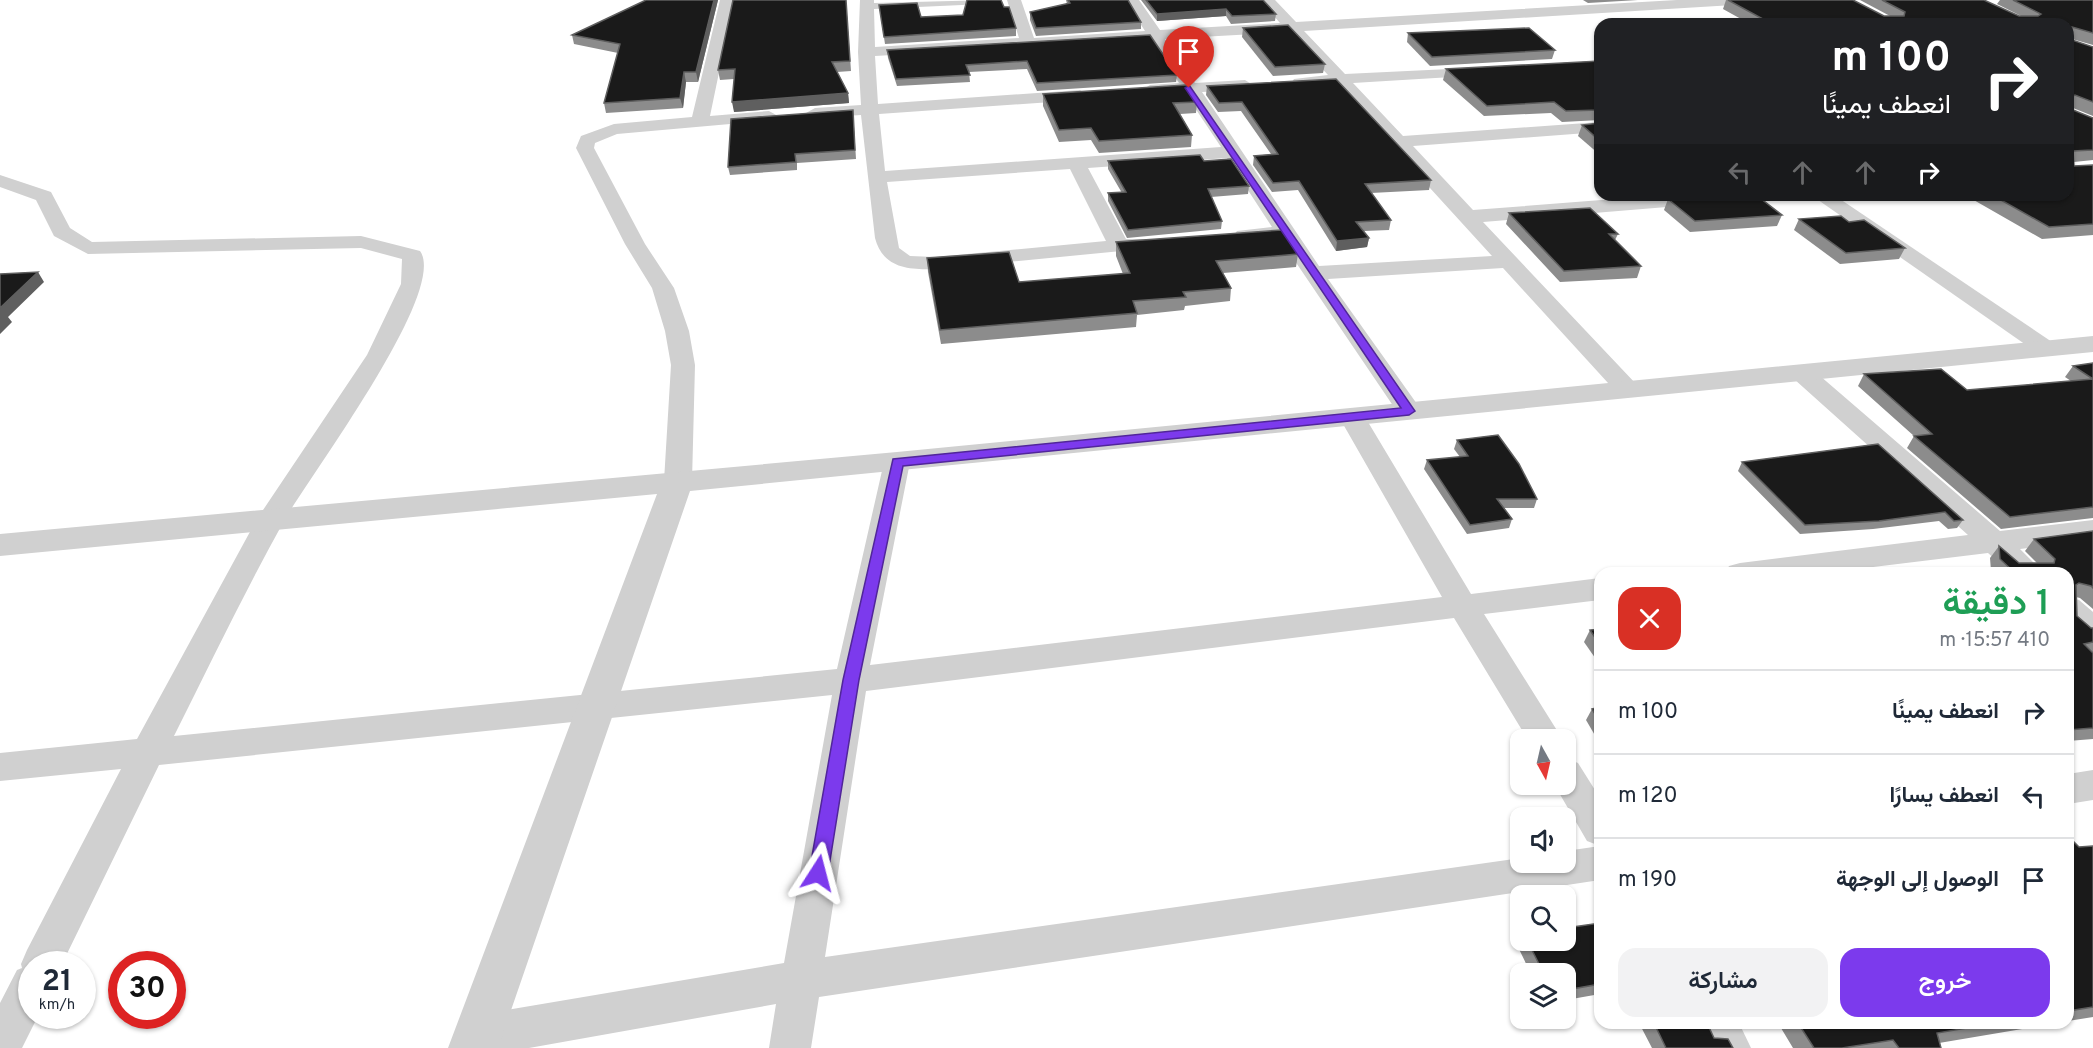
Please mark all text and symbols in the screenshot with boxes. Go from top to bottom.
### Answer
pin [1163,26,1214,88]
text: 100 m [1832,33,1951,86]
icon: arrive [1172,35,1205,68]
icon: right [1972,42,2050,120]
text: انعطف يمينًا [1822,89,1951,123]
icon: left [1723,156,1756,189]
icon: ahead [1786,156,1819,189]
icon: ahead [1849,156,1882,189]
icon: right [1912,156,1945,189]
text: 1 دقيقة [1943,582,2050,628]
button: close [1618,587,1681,650]
text: 410 m · 15:57 [1939,628,2050,654]
icon: right [2017,696,2050,729]
text: 100 m [1618,699,1678,726]
text: انعطف يمينًا [1892,699,1999,726]
north arrow [1510,729,1576,795]
map controls [1510,729,1576,1029]
icon: left [2017,780,2050,813]
text: 120 m [1618,783,1678,810]
text: انعطف يسارًا [1889,783,1999,810]
button: sound [1510,807,1576,873]
position arrow [786,841,850,905]
icon: arrive [2017,864,2050,897]
text: 190 m [1618,867,1677,894]
text: الوصول إلى الوجهة [1836,867,1999,894]
button: search [1510,885,1576,951]
button: مشاركة [1618,948,1828,1017]
button: خروج [1840,948,2050,1017]
speed limit sign: 30 [108,951,186,1029]
button: layers [1510,963,1576,1029]
text: 21 [42,964,72,1001]
text: km/h [39,996,75,1015]

